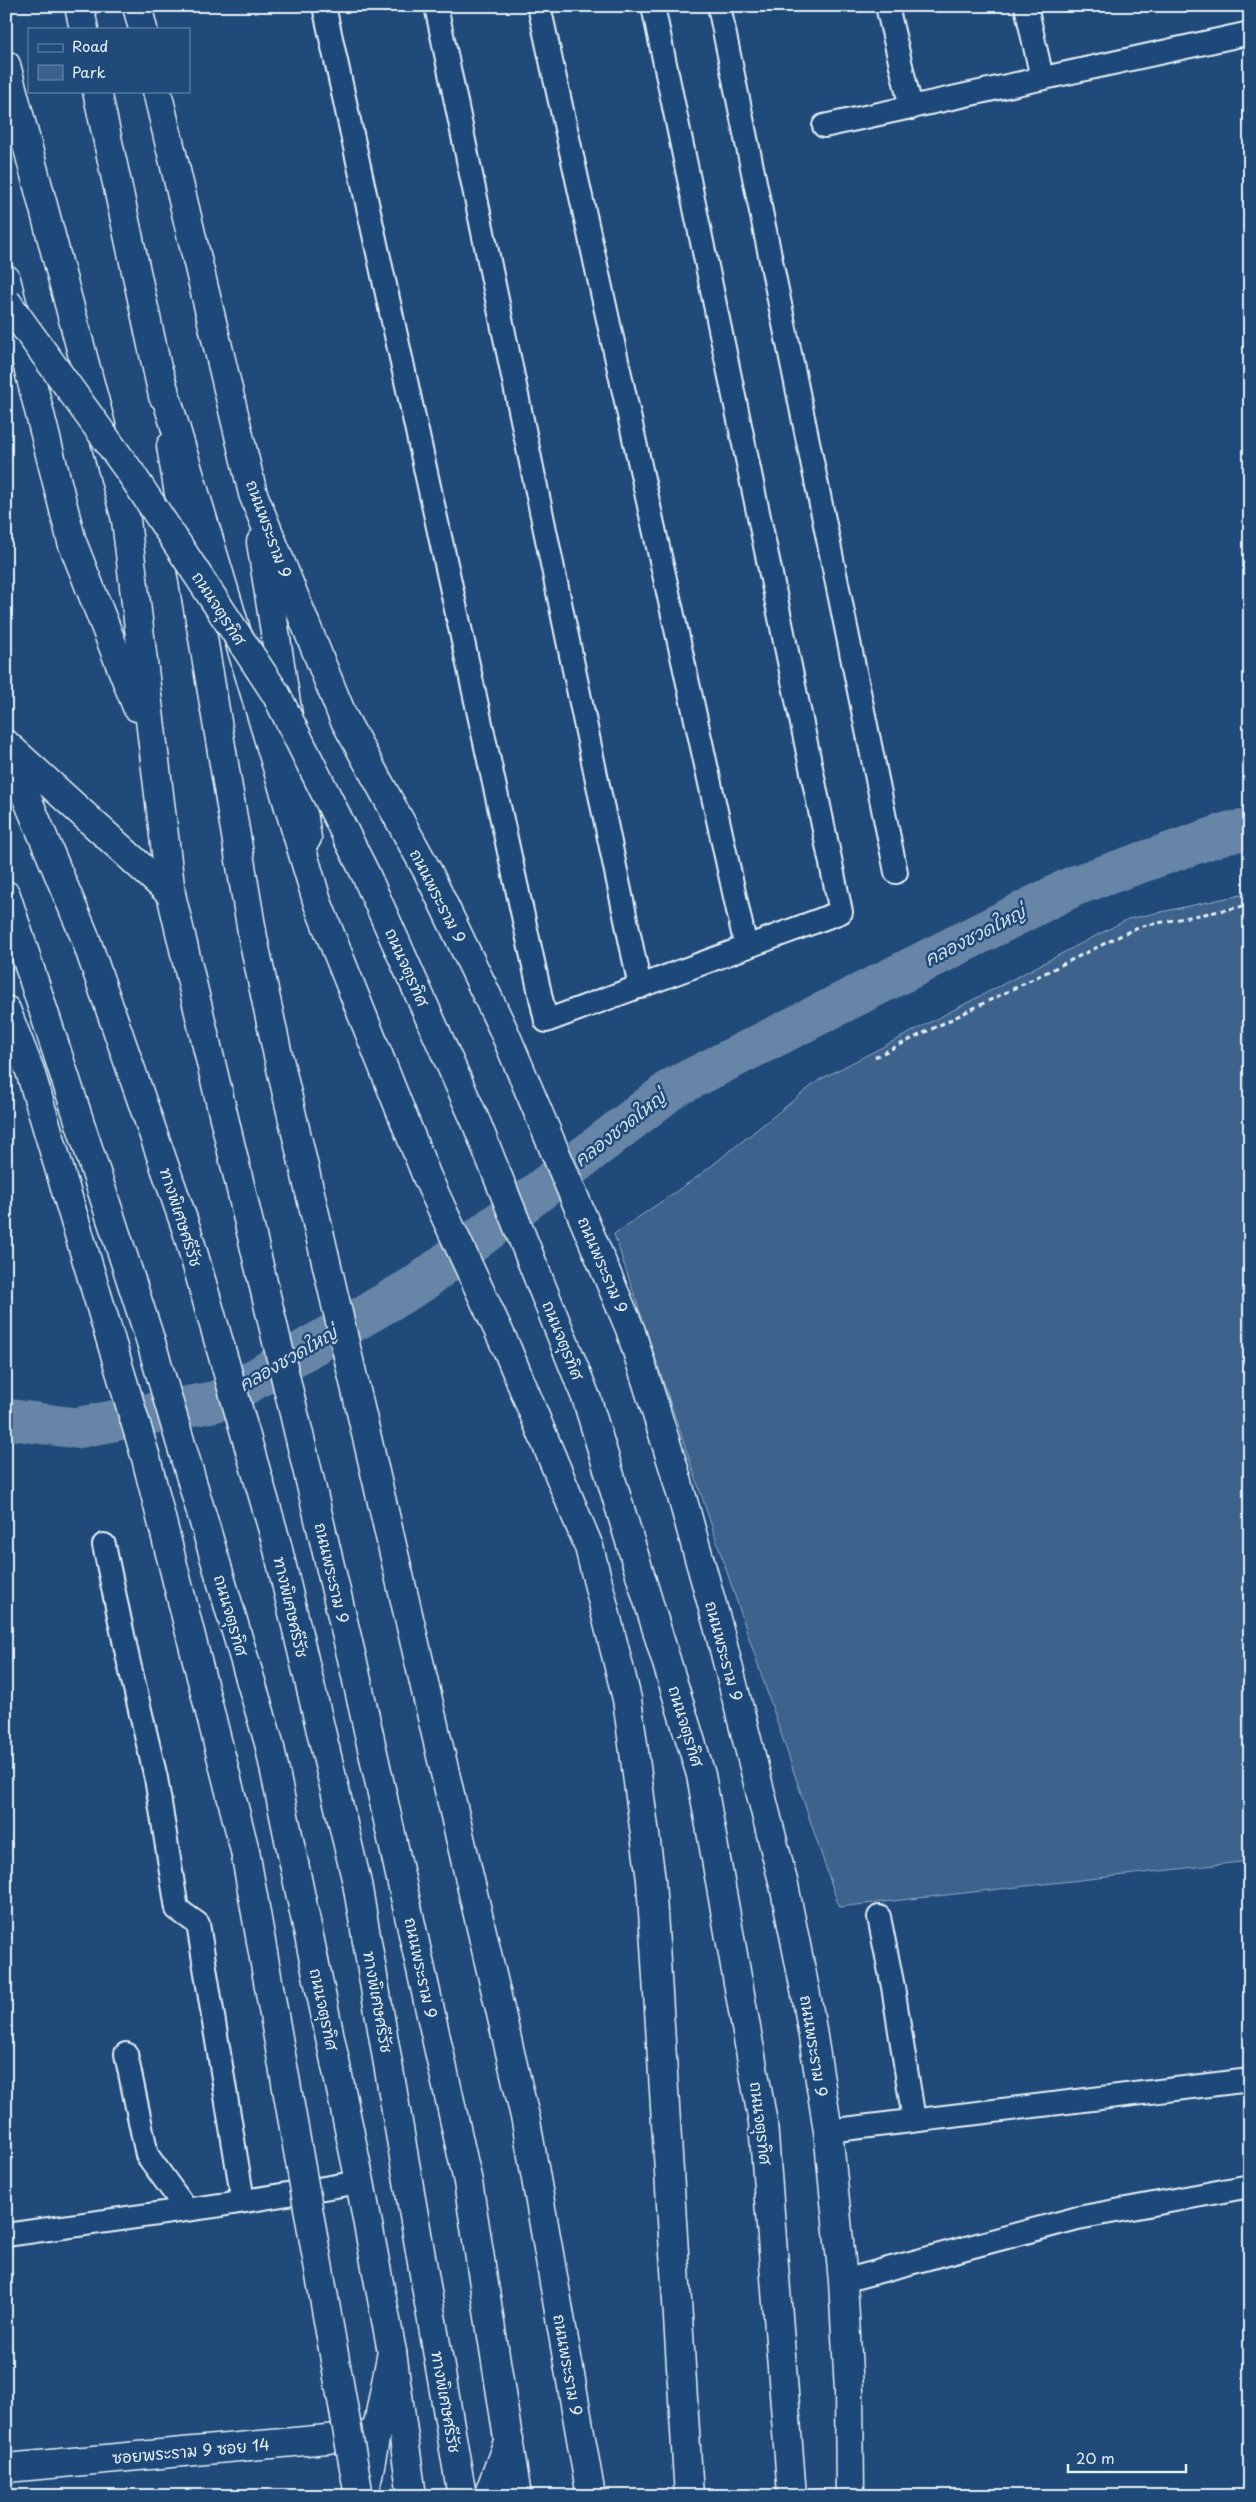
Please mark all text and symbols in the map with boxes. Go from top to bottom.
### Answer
legend [28,28,190,92]
text: Road [72,34,108,57]
text: Park [72,60,106,83]
street label: ถนนพระราม 9 [241,476,299,581]
street label: ถนนจตุรทิศ [186,566,253,651]
street label: ถนนพระราม 9 [405,844,473,947]
water label: คลองชวดใหญ่ [919,896,1032,972]
street label: ถนนจตุรทิศ [378,924,436,1011]
water label: คลองชวดใหญ่ [567,1081,673,1172]
street label: ทางพิเศษศรีรัช [155,1164,209,1269]
street label: ถนนพระราม 9 [573,1213,635,1317]
street label: ถนนจตุรทิศ [535,1297,591,1384]
water label: คลองชวดใหญ่ [233,1317,344,1397]
street label: ถนนพระราม 9 [310,1520,356,1626]
street label: ทางพิเศษศรีรัช [269,1554,315,1660]
street label: ถนนจตุรทิศ [207,1572,255,1660]
street label: ถนนพระราม 9 [700,1598,750,1703]
street label: ถนนจตุรทิศ [661,1683,711,1771]
street label: ถนนพระราม 9 [400,1915,444,2021]
street label: ทางพิเศษศรีรัช [358,1949,400,2055]
street label: ถนนจตุรทิศ [303,1966,346,2053]
street label: ถนนพระราม 9 [795,1993,835,2098]
street label: ถนนจตุรทิศ [743,2080,779,2167]
street label: ถนนพระราม 9 [548,2312,590,2417]
street label: ทางพิเศษศรีรัช [426,2349,468,2455]
street label: ซอยพระราม 9 ซอย 14 [111,2431,271,2469]
scale bar [1068,2442,1186,2474]
text: 20 m [1076,2446,1115,2469]

